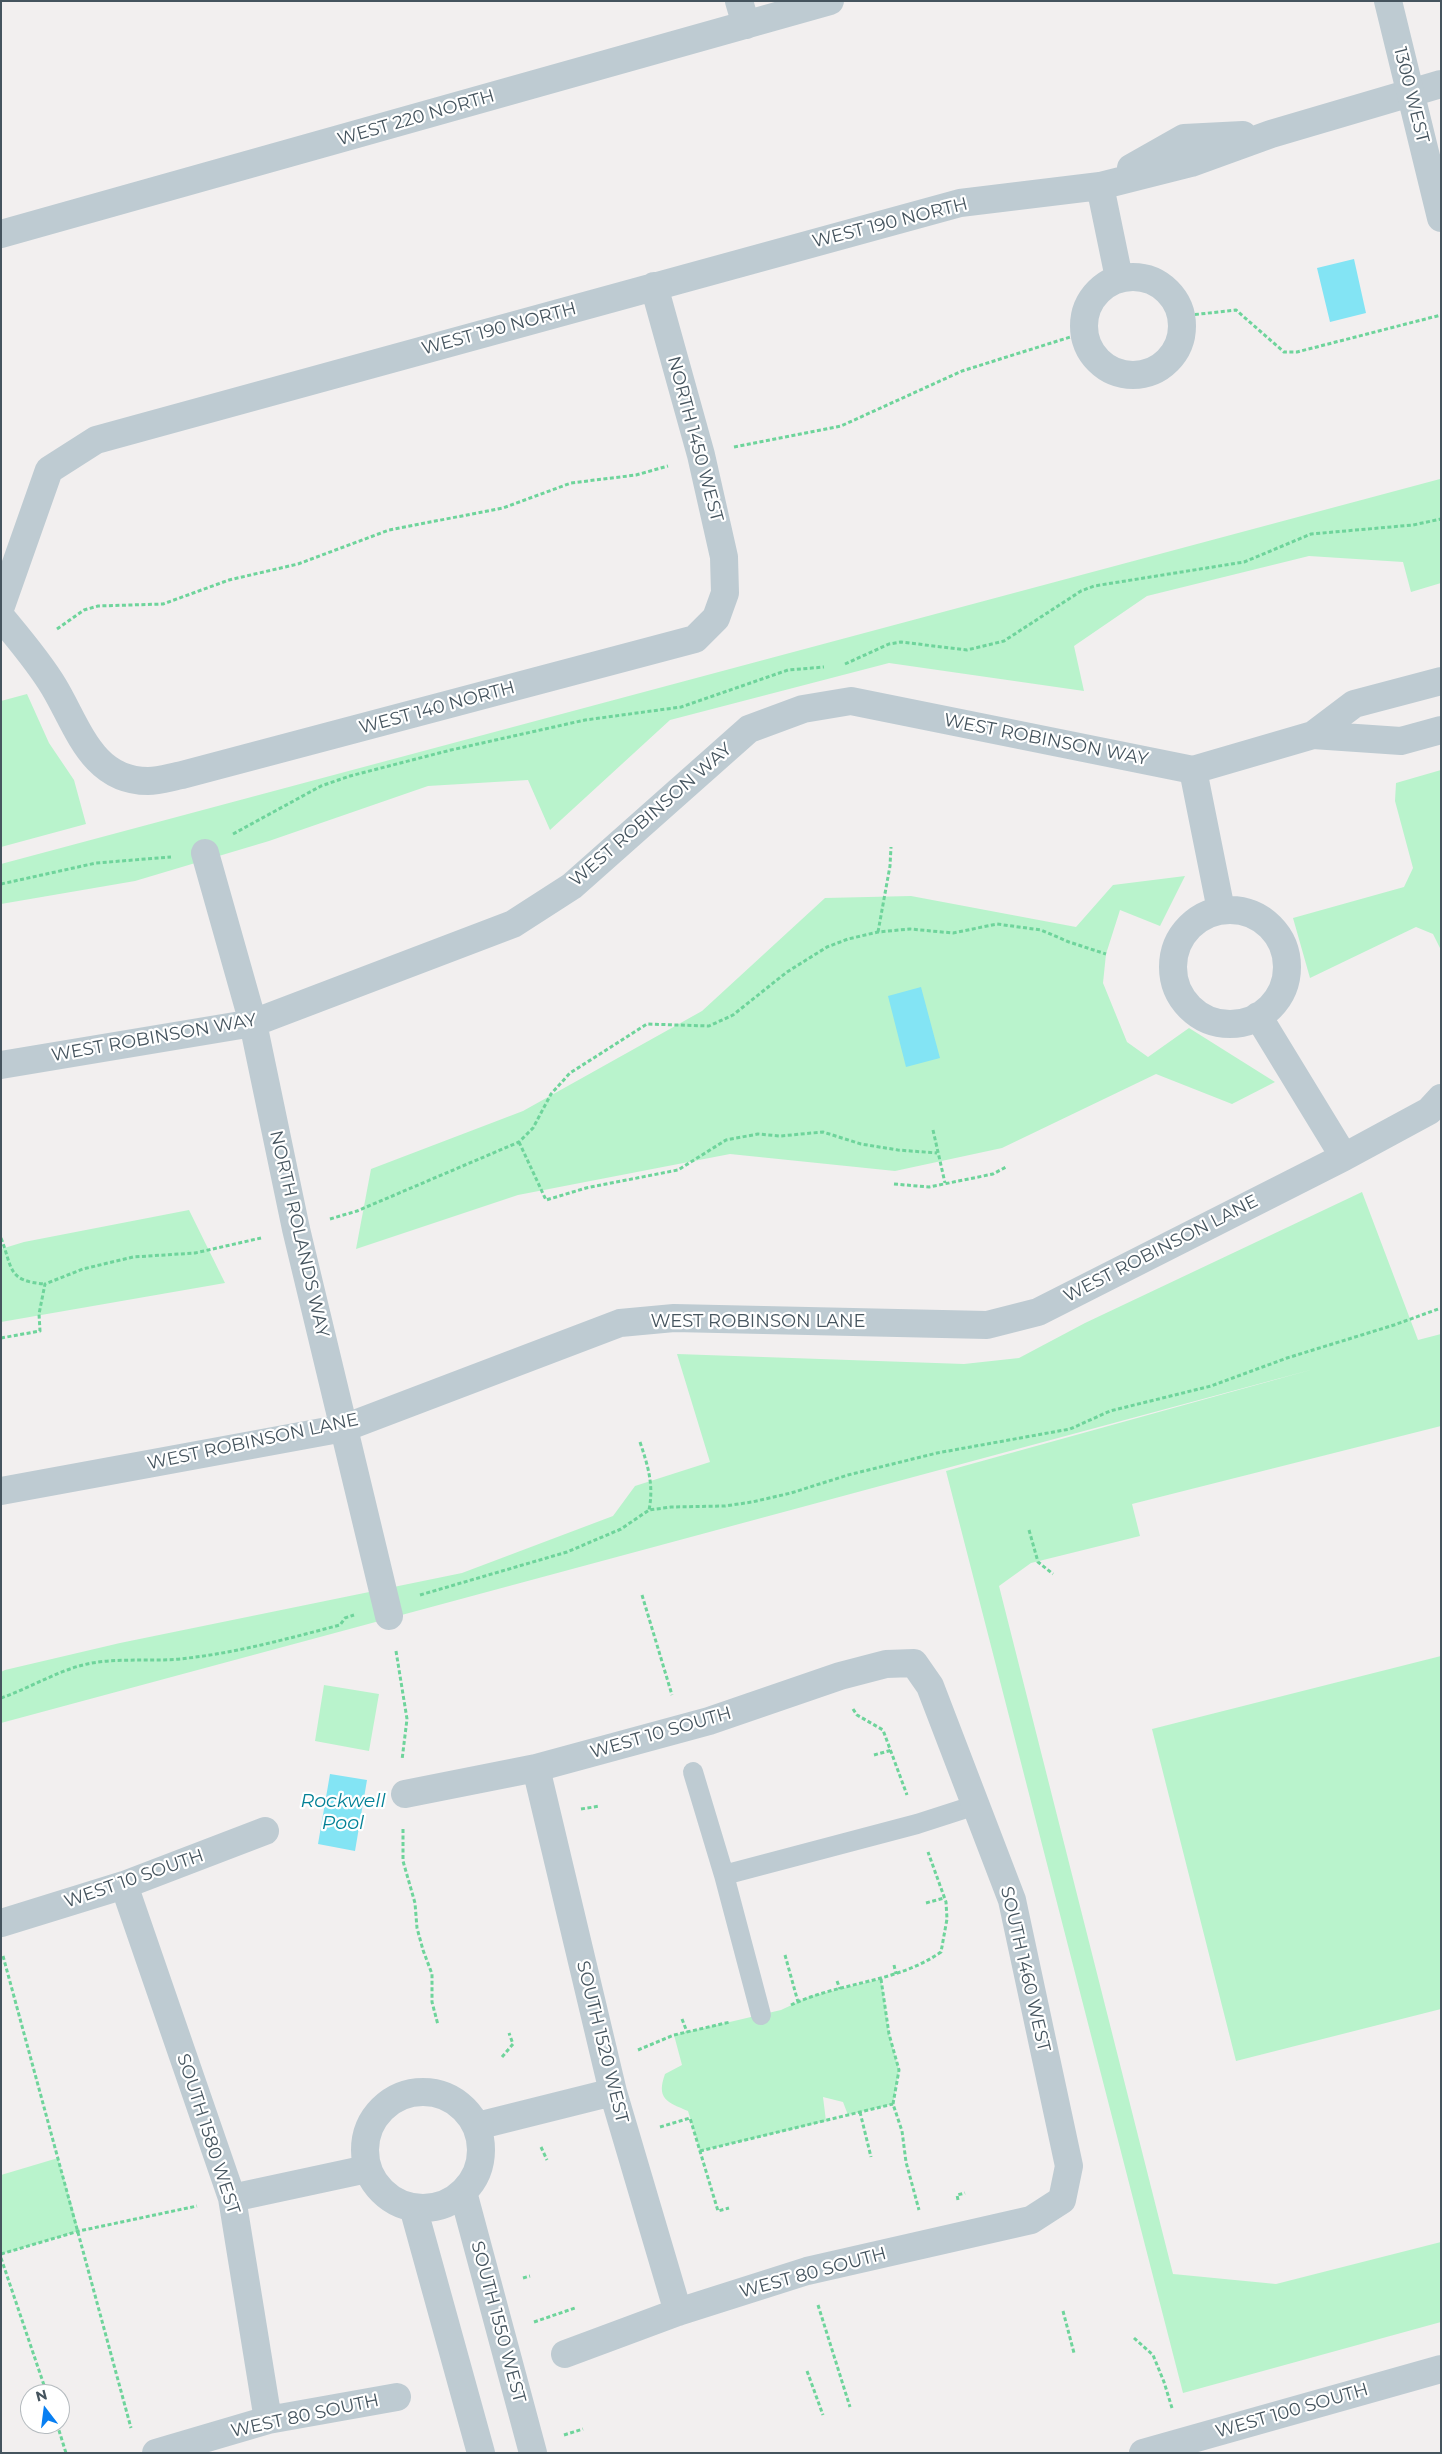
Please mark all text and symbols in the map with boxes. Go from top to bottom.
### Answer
street label: 1300 WEST [1389,45,1433,145]
street label: WEST 220 NORTH [335,85,497,151]
street label: WEST 190 NORTH [810,193,970,253]
street label: WEST 190 NORTH [419,298,579,360]
street label: NORTH 1450 WEST [663,354,727,524]
street label: WEST 140 NORTH [357,677,517,739]
street label: WEST ROBINSON WAY [942,710,1150,770]
street label: WEST ROBINSON WAY [565,739,737,891]
street label: WEST ROBINSON WAY [50,1009,258,1067]
street label: NORTH ROLANDS WAY [265,1128,333,1340]
street label: WEST ROBINSON LANE [1060,1191,1262,1307]
street label: WEST ROBINSON LANE [650,1311,866,1333]
street label: WEST ROBINSON LANE [146,1409,360,1475]
street label: WEST 10 SOUTH [588,1702,734,1764]
water label: Rockwell Pool [300,1790,386,1834]
street label: WEST 10 SOUTH [61,1845,207,1913]
street label: SOUTH 1460 WEST [995,1884,1055,2054]
street label: SOUTH 1520 WEST [571,1959,633,2125]
street label: SOUTH 1580 WEST [172,2051,244,2217]
street label: SOUTH 1550 WEST [466,2239,530,2405]
street label: WEST 80 SOUTH [737,2243,889,2303]
street label: WEST 100 SOUTH [1213,2379,1371,2443]
north arrow [20,2384,70,2434]
text: N [34,2385,49,2406]
street label: WEST 80 SOUTH [229,2390,381,2442]

